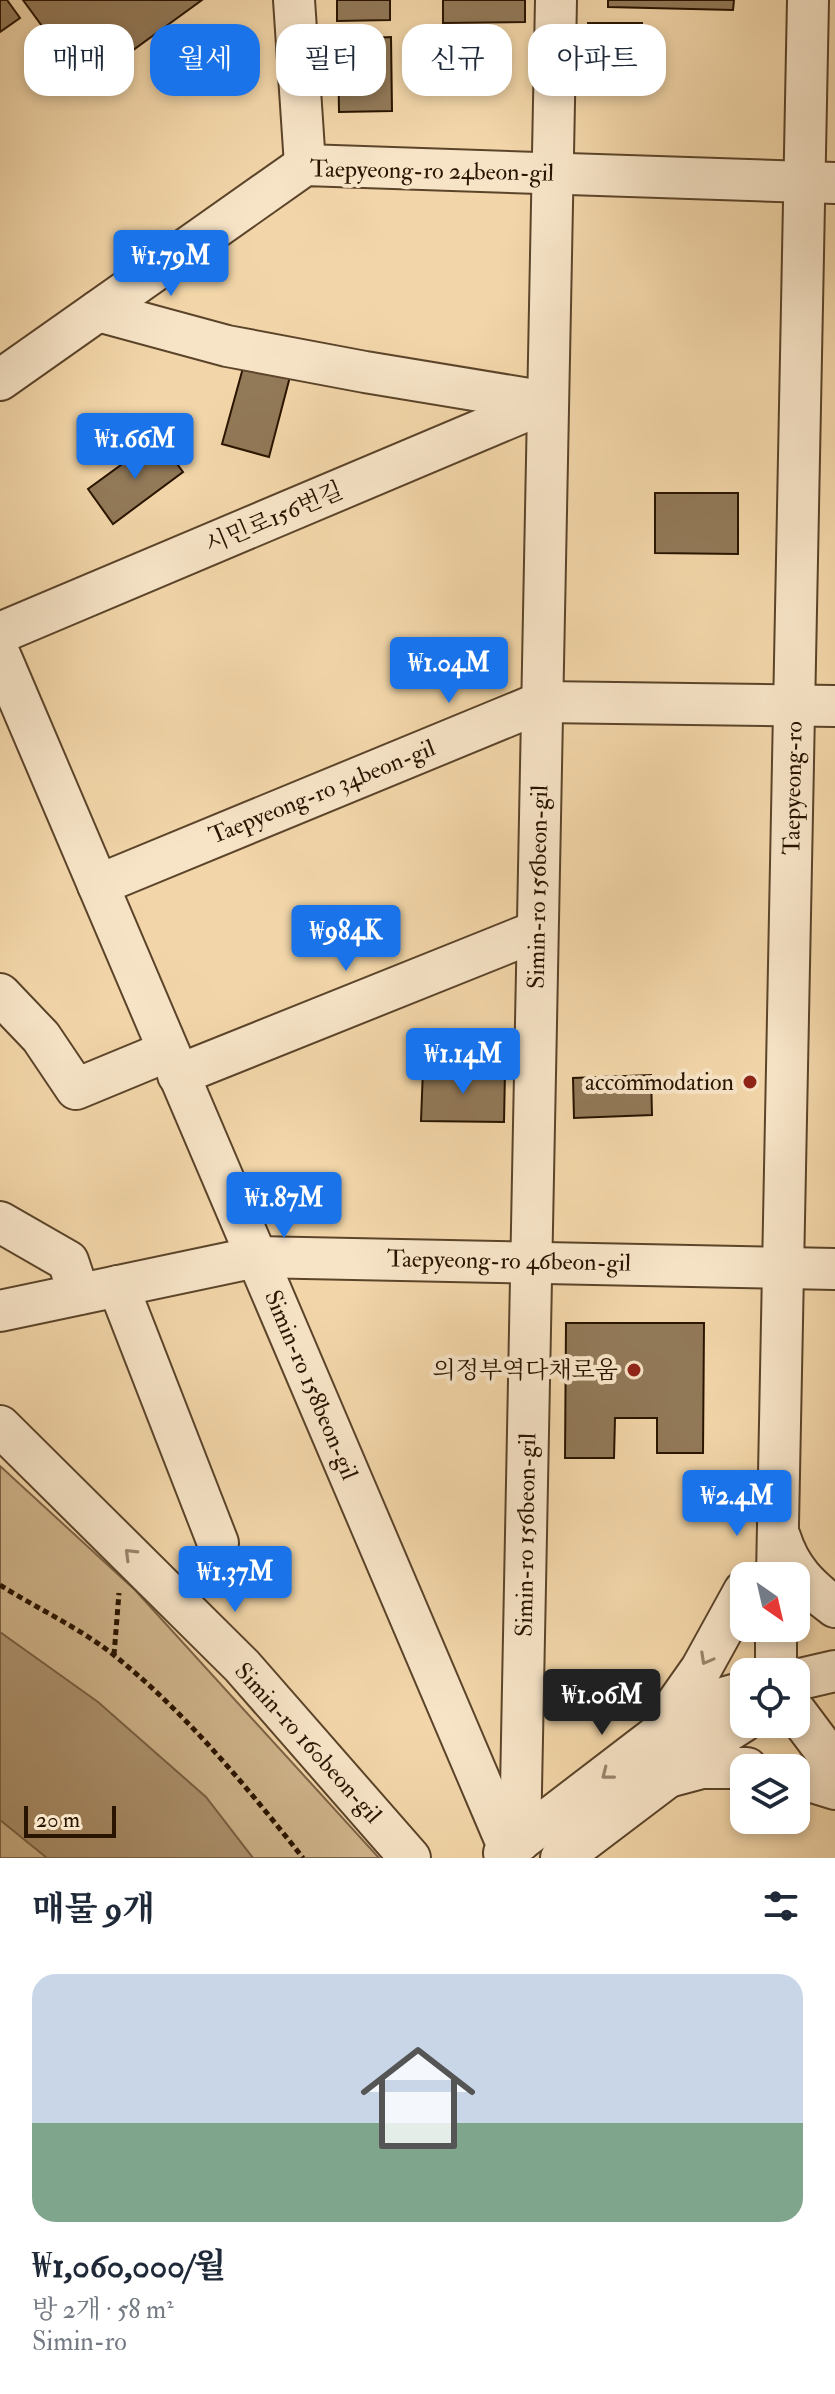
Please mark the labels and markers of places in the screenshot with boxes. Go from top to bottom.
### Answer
pin: ₩1.79M [106,230,236,298]
pin: ₩1.66M [70,413,200,481]
pin: ₩1.04M [384,637,514,705]
pin: ₩984K [290,905,402,973]
pin: ₩1.14M [398,1028,528,1096]
place label: accommodation [585,1067,734,1098]
marker: accommodation [741,1073,759,1091]
pin: ₩1.87M [219,1172,349,1240]
place label: 의정부역다채로움 [433,1355,618,1386]
marker: 의정부역다채로움 [625,1361,643,1379]
pin: ₩2.4M [681,1470,793,1538]
pin: ₩1.37M [170,1546,300,1614]
pin: ₩1.06M [537,1669,667,1737]

